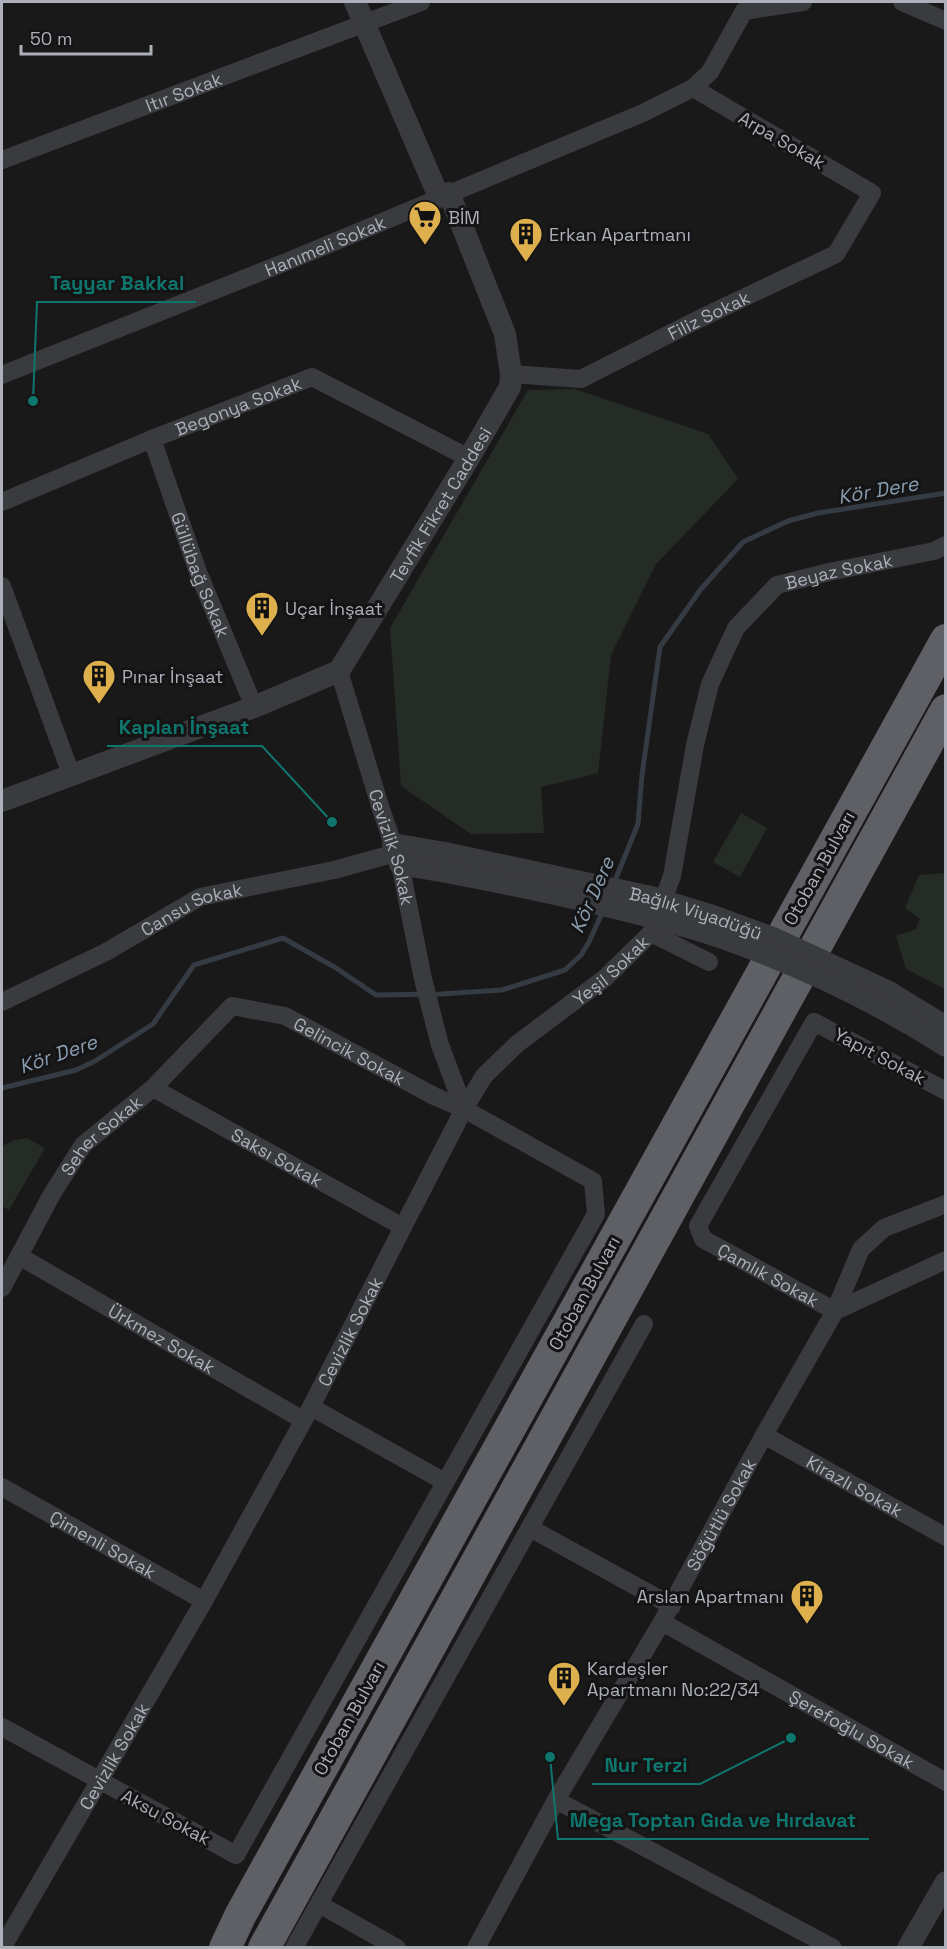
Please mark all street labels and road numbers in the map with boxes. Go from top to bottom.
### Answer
street label: Itır Sokak [142,67,225,116]
street label: Arpa Sokak [735,106,830,174]
street label: Hanımeli Sokak [261,210,389,281]
street label: Filiz Sokak [664,285,754,345]
street label: Begonya Sokak [172,371,305,441]
street label: Tevfik Fikret Caddesi [384,423,496,587]
street label: Güllübağ Sokak [167,509,235,641]
street label: Beyaz Sokak [782,548,895,594]
street label: Cevizlik Sokak [364,786,420,907]
street label: Otoban Bulvarı [778,807,860,929]
street label: Cansu Sokak [136,877,244,941]
street label: Bağlık Viyadüğü [627,881,766,945]
street label: Yeşil Sokak [568,930,654,1010]
street label: Gelincik Sokak [290,1011,410,1090]
street label: Yapıt Sokak [830,1022,930,1090]
street label: Seher Sokak [55,1090,147,1180]
street label: Saksı Sokak [227,1122,327,1192]
street label: Otoban Bulvarı [543,1232,625,1354]
street label: Çamlık Sokak [714,1238,823,1312]
street label: Cevizlik Sokak [312,1272,387,1390]
street label: Ürkmez Sokak [104,1299,220,1379]
street label: Kirazlı Sokak [803,1450,907,1522]
street label: Söğütlü Sokak [681,1454,761,1575]
street label: Çimenli Sokak [46,1505,160,1583]
street label: Otoban Bulvarı [308,1657,390,1779]
street label: Şerefoğlu Sokak [785,1685,919,1774]
street label: Cevizlik Sokak [74,1698,154,1814]
street label: Aksu Sokak [118,1784,215,1850]

